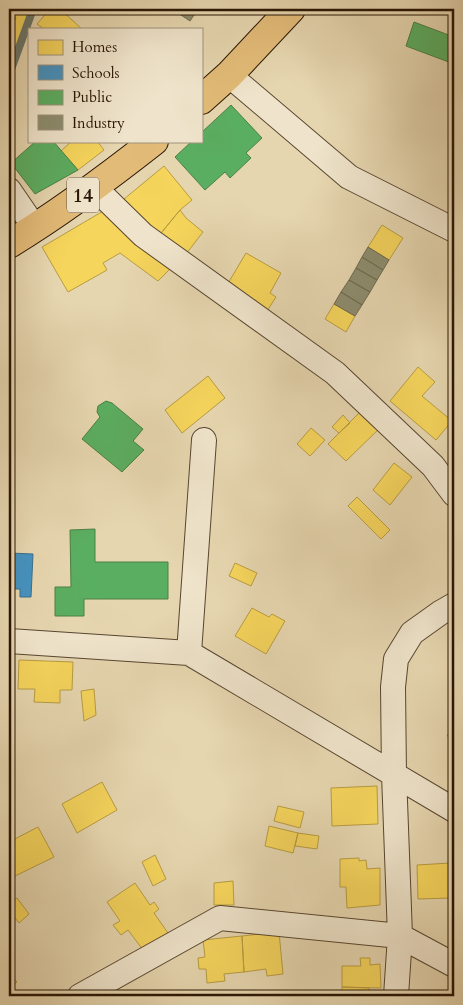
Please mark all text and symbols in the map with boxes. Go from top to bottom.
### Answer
legend [28,28,202,142]
text: Homes [72,37,117,57]
text: Schools [72,63,120,83]
text: Public [72,87,112,107]
text: Industry [72,113,125,133]
road number: 14 [67,178,99,212]

